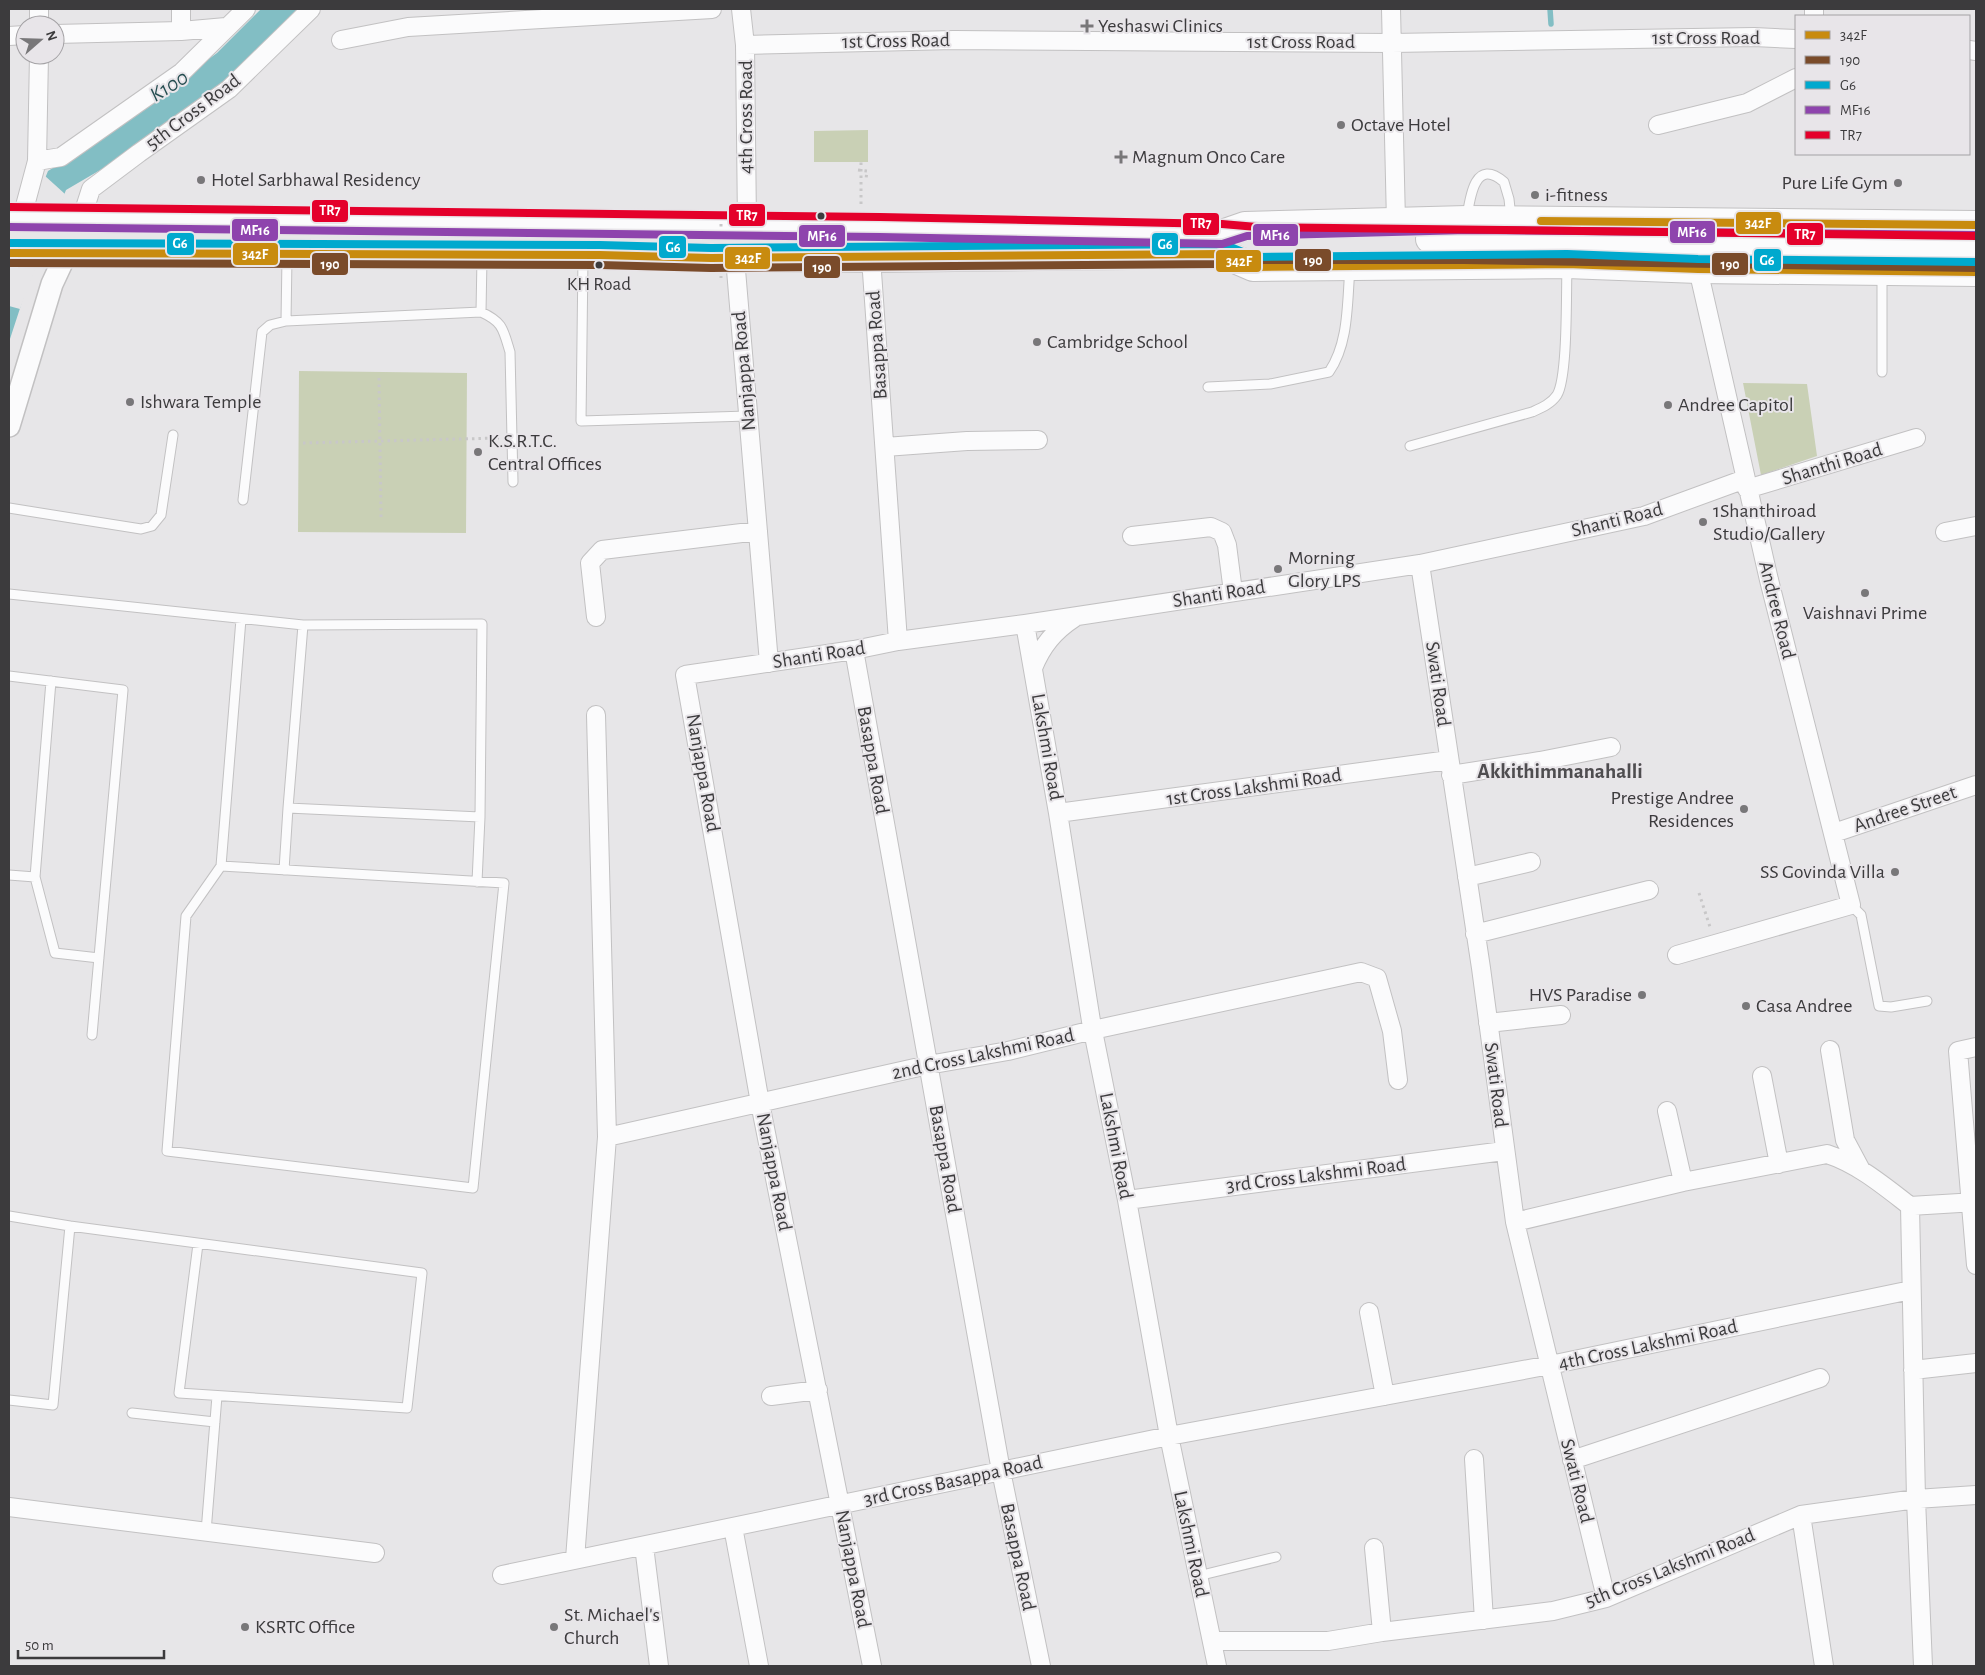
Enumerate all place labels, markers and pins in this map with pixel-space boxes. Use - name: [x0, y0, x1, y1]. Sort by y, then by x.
- place label: Yeshaswi Clinics: [1098, 16, 1223, 36]
- marker: Yeshaswi Clinics: [1080, 19, 1094, 33]
- place label: Octave Hotel: [1351, 115, 1451, 135]
- marker: Octave Hotel: [1335, 119, 1347, 131]
- place label: Magnum Onco Care: [1132, 147, 1285, 167]
- marker: Magnum Onco Care: [1114, 150, 1128, 164]
- place label: Hotel Sarbhawal Residency: [211, 170, 421, 190]
- place label: Pure Life Gym: [1781, 173, 1888, 193]
- marker: Hotel Sarbhawal Residency: [195, 174, 207, 186]
- marker: Pure Life Gym: [1892, 177, 1904, 189]
- place label: i-fitness: [1545, 185, 1608, 205]
- marker: i-fitness: [1529, 189, 1541, 201]
- unlabelled marker: [816, 211, 826, 221]
- marker: KH Road: [594, 260, 604, 270]
- place label: KH Road: [567, 275, 631, 294]
- place label: Cambridge School: [1047, 332, 1188, 352]
- marker: Cambridge School: [1031, 336, 1043, 348]
- place label: Ishwara Temple: [140, 392, 261, 412]
- place label: Andree Capitol: [1678, 395, 1794, 415]
- marker: Ishwara Temple: [124, 396, 136, 408]
- marker: Andree Capitol: [1662, 399, 1674, 411]
- place label: K.S.R.T.C. Central Offices: [488, 431, 602, 474]
- marker: K.S.R.T.C. Central Offices: [472, 446, 484, 458]
- place label: 1Shanthiroad Studio/Gallery: [1713, 501, 1826, 544]
- marker: 1Shanthiroad Studio/Gallery: [1697, 516, 1709, 528]
- place label: Morning Glory LPS: [1288, 548, 1361, 591]
- marker: Morning Glory LPS: [1272, 563, 1284, 575]
- marker: Vaishnavi Prime: [1859, 587, 1871, 599]
- place label: Vaishnavi Prime: [1803, 603, 1927, 623]
- place label: Prestige Andree Residences: [1610, 788, 1734, 831]
- marker: Prestige Andree Residences: [1738, 803, 1750, 815]
- place label: SS Govinda Villa: [1760, 862, 1885, 882]
- marker: SS Govinda Villa: [1889, 866, 1901, 878]
- place label: HVS Paradise: [1529, 985, 1632, 1005]
- marker: HVS Paradise: [1636, 989, 1648, 1001]
- place label: Casa Andree: [1756, 996, 1853, 1016]
- marker: Casa Andree: [1740, 1000, 1752, 1012]
- place label: St. Michael's Church: [564, 1605, 660, 1648]
- place label: KSRTC Office: [255, 1617, 355, 1637]
- marker: KSRTC Office: [239, 1621, 251, 1633]
- marker: St. Michael's Church: [548, 1621, 560, 1633]

